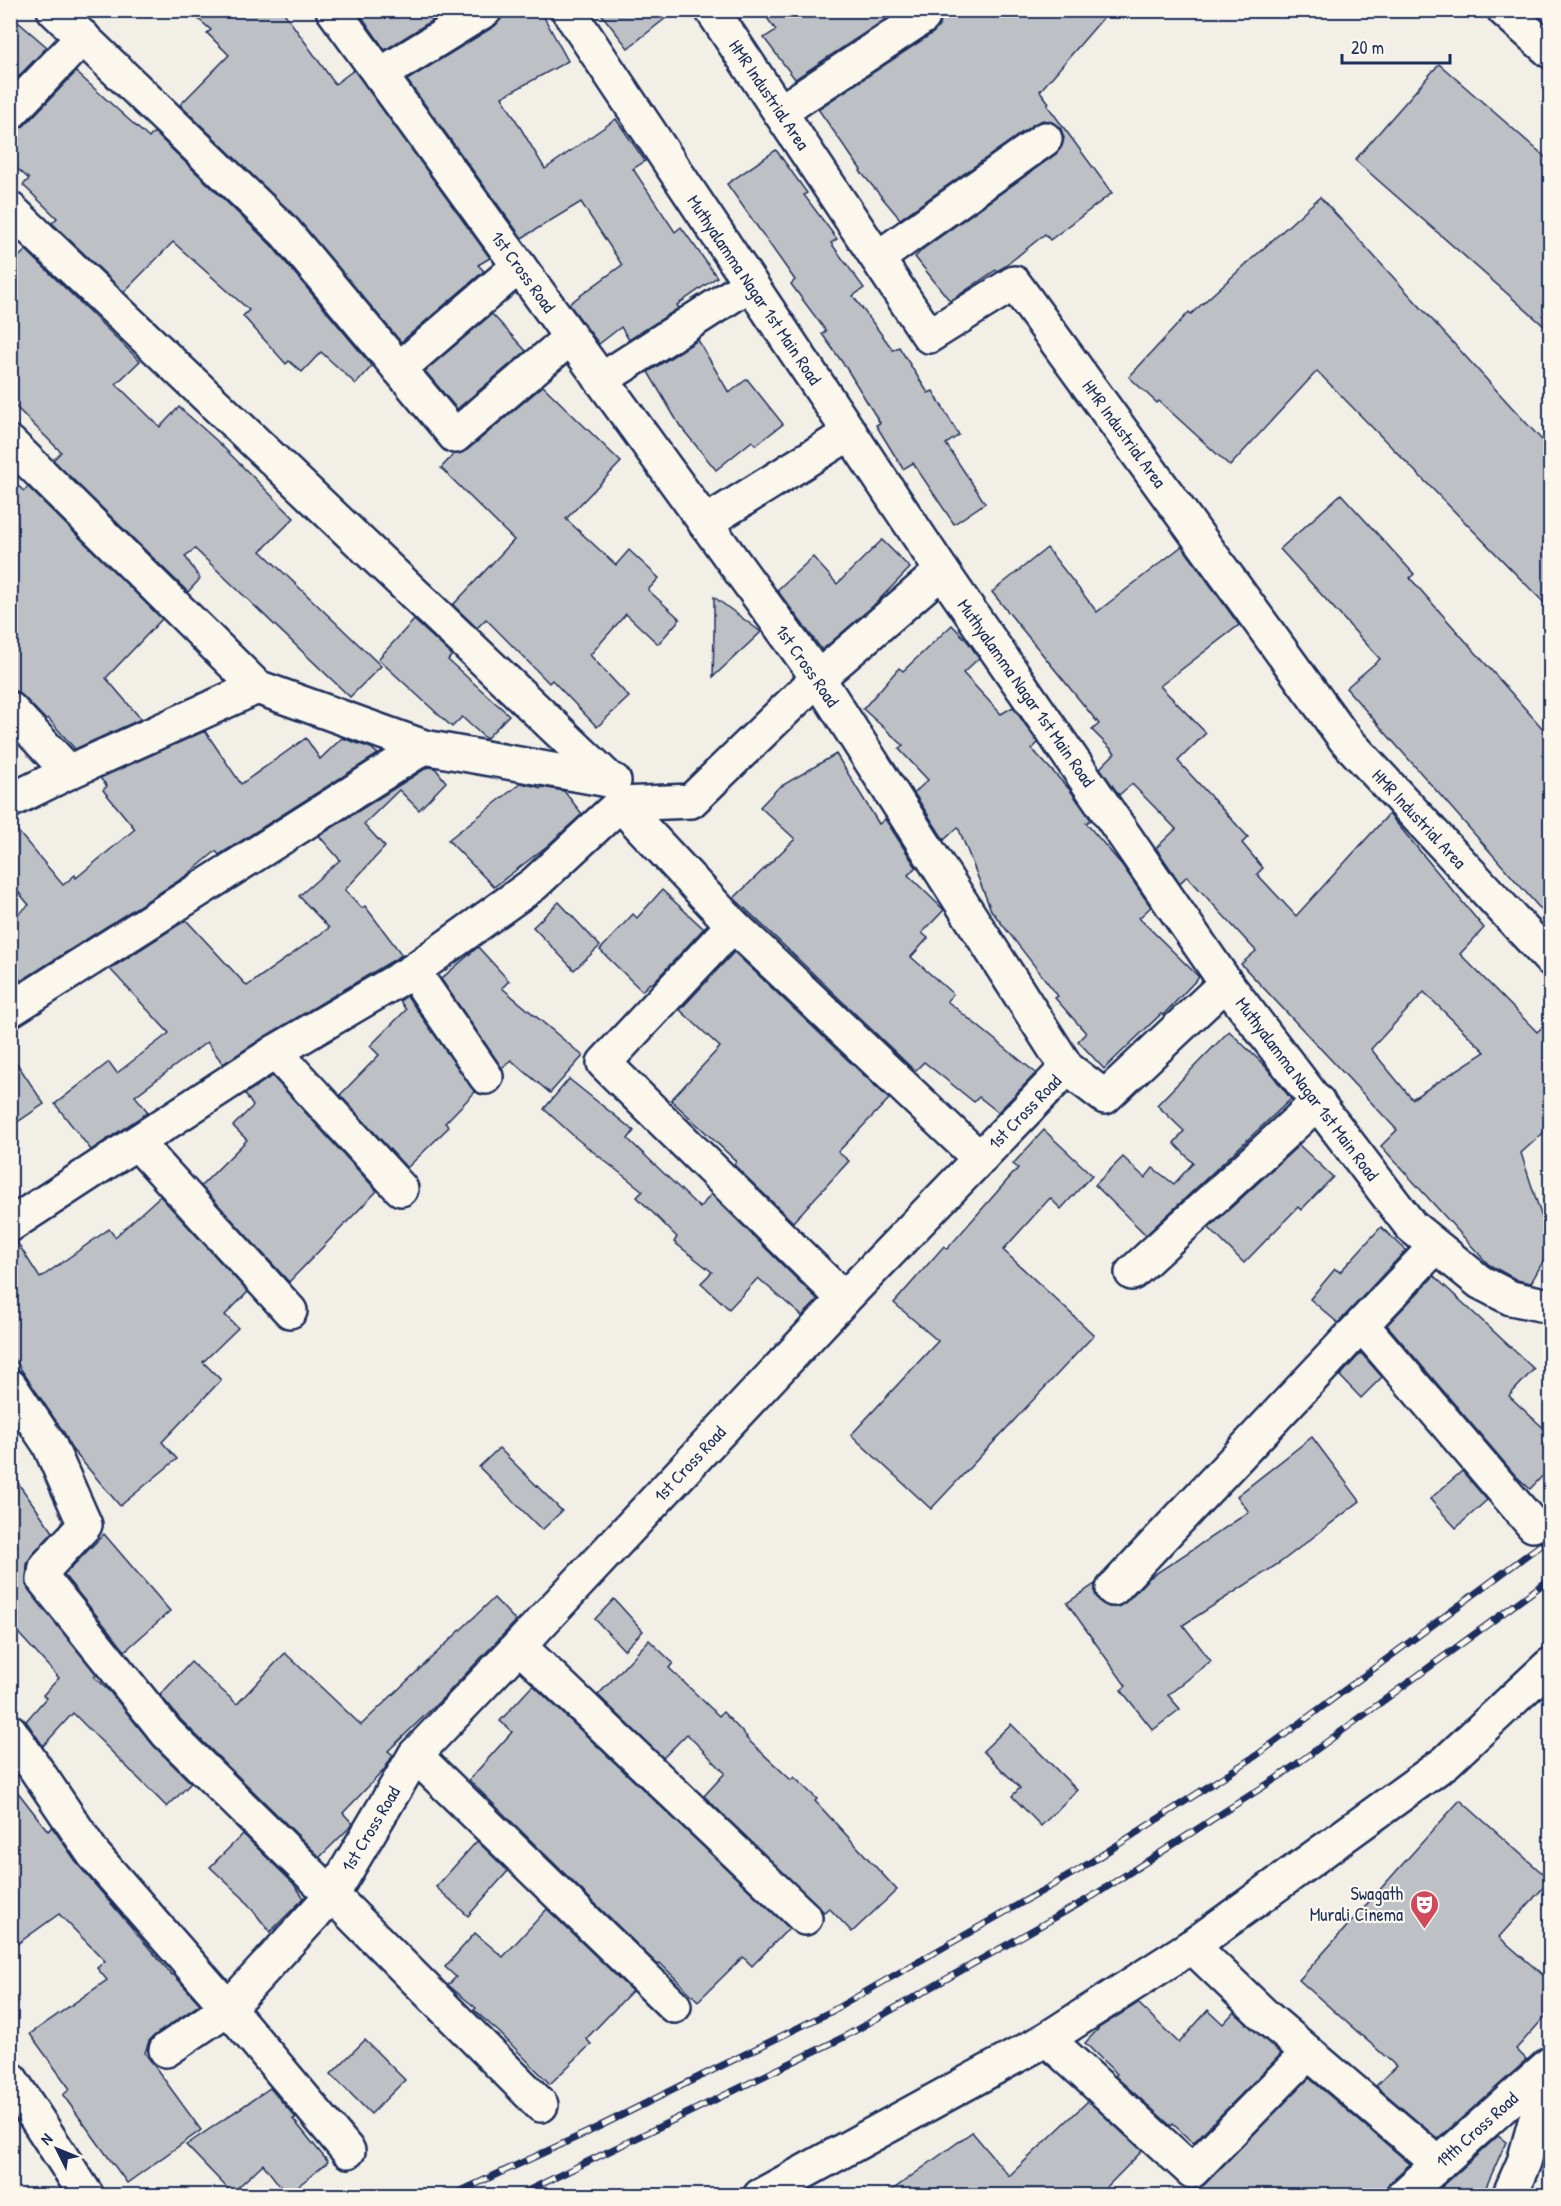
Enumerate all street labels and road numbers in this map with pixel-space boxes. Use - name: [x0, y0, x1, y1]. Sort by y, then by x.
- street label: HMR Industrial Area: [723, 35, 816, 155]
- street label: Muthyalamma Nagar 1st Main Road: [681, 190, 827, 390]
- street label: 1st Cross Road: [485, 226, 562, 318]
- street label: HMR Industrial Area: [1077, 375, 1172, 493]
- street label: Muthyalamma Nagar 1st Main Road: [952, 594, 1101, 792]
- street label: 1st Cross Road: [770, 619, 845, 712]
- street label: HMR Industrial Area: [1367, 763, 1472, 874]
- street label: Muthyalamma Nagar 1st Main Road: [1230, 992, 1385, 1186]
- street label: 1st Cross Road: [983, 1069, 1067, 1155]
- street label: 1st Cross Road: [648, 1420, 731, 1507]
- street label: 1st Cross Road: [335, 1781, 406, 1876]
- street label: 19th Cross Road: [1430, 2086, 1523, 2173]

